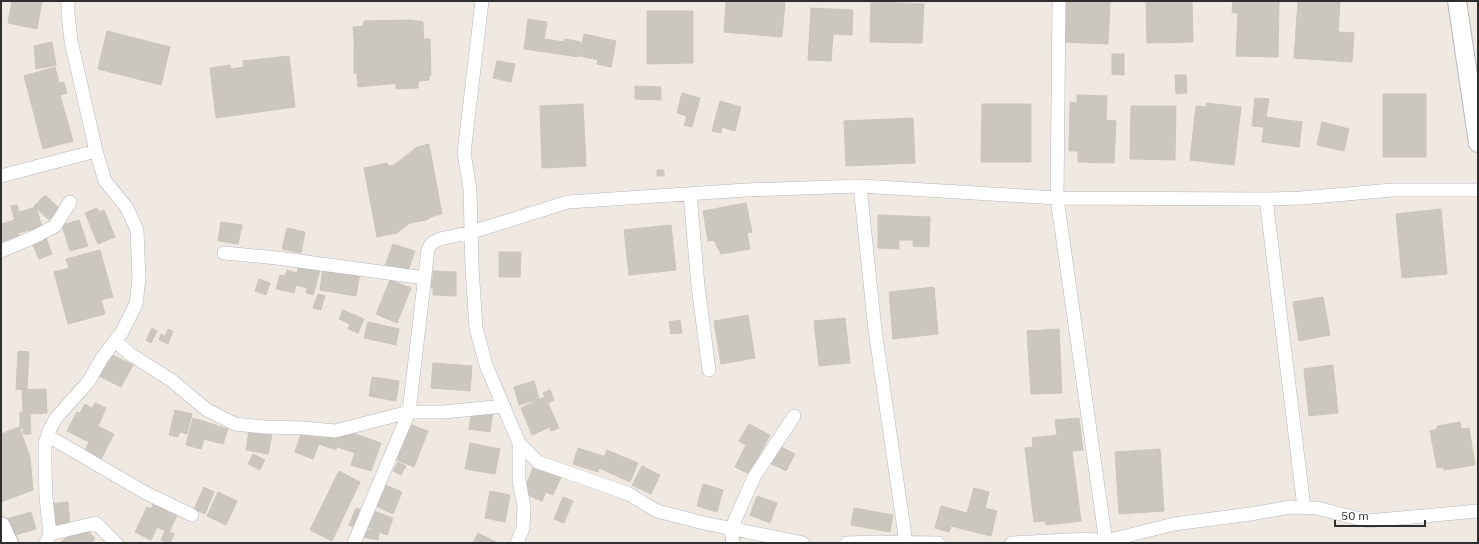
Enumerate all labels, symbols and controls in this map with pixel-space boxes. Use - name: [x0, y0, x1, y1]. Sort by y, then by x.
- scale bar: [1335, 502, 1425, 528]
- text: 50 m: [1341, 508, 1369, 523]

